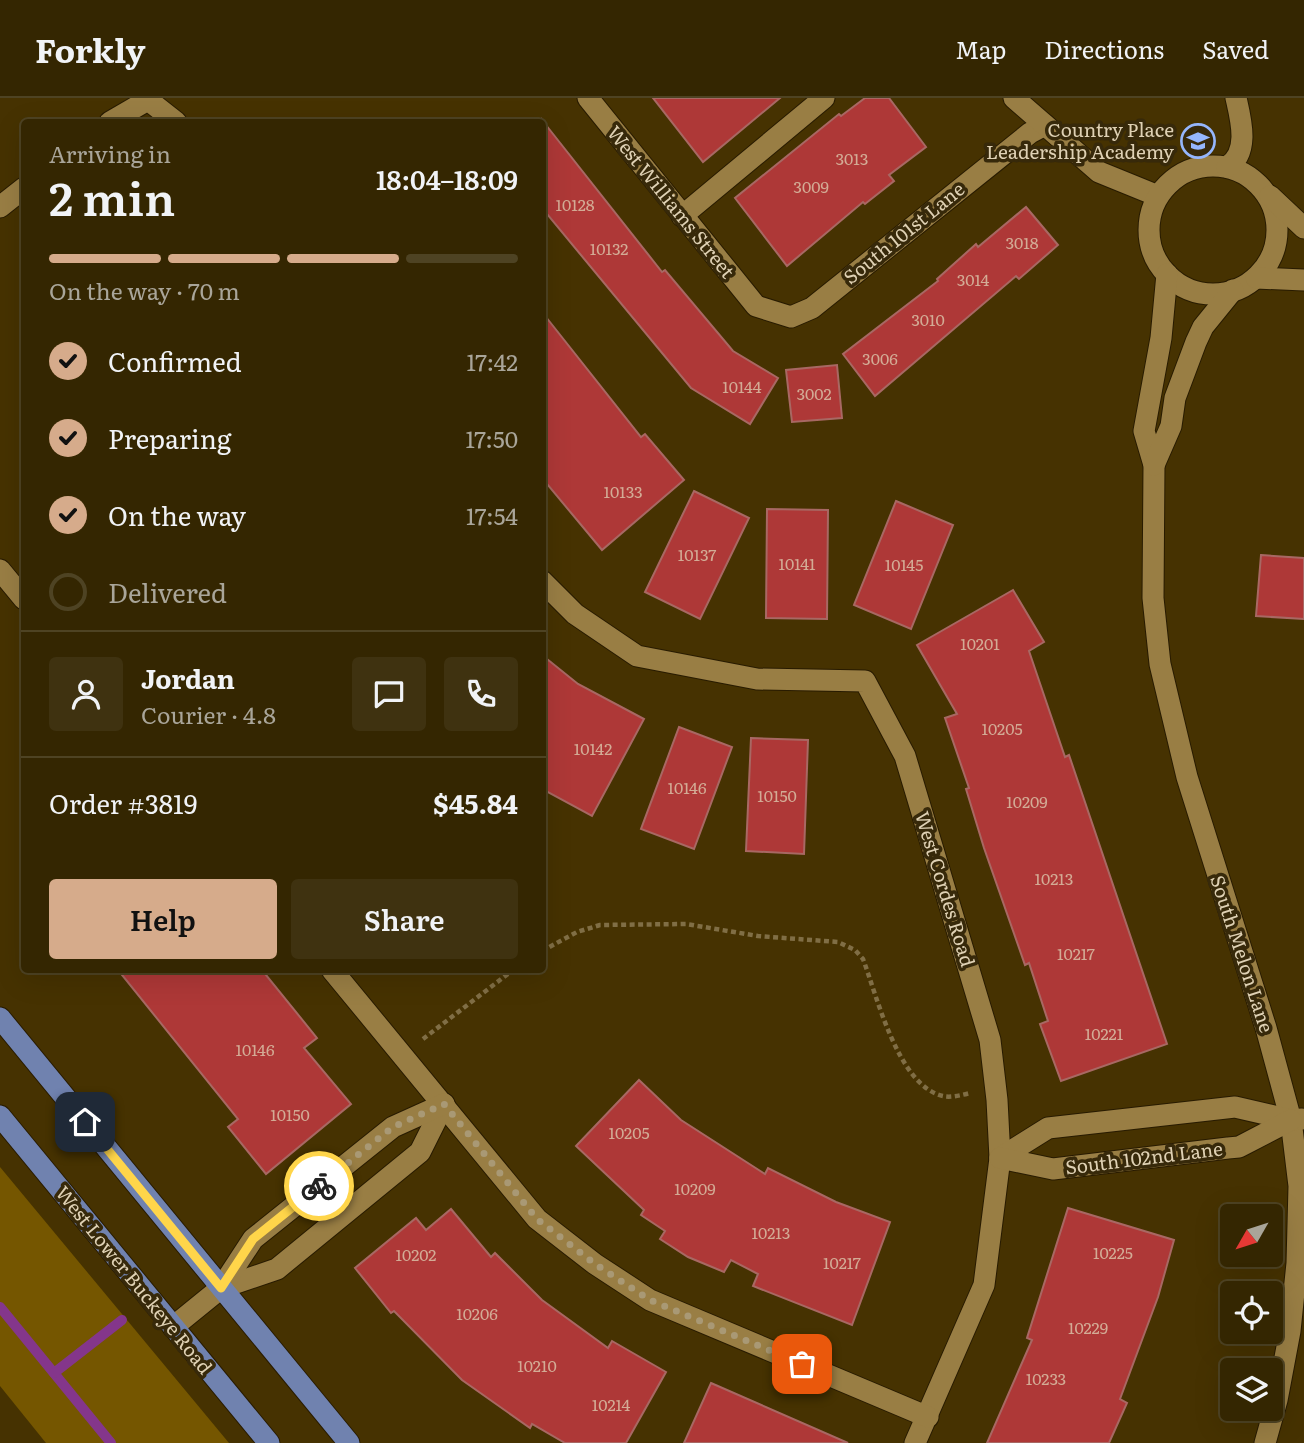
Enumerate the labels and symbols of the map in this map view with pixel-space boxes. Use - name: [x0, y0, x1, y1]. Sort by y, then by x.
- place label: Country Place Leadership Academy: [986, 115, 1174, 165]
- street label: West Williams Street: [601, 119, 742, 284]
- school or university icon: Country Place Leadership Academy: [1179, 122, 1217, 160]
- house number: 3013: [835, 146, 869, 170]
- house number: 3009: [793, 174, 829, 198]
- street label: South 101st Lane: [837, 174, 970, 290]
- house number: 10128: [555, 192, 595, 216]
- house number: 3018: [1005, 230, 1039, 254]
- house number: 10132: [590, 236, 628, 260]
- house number: 3014: [957, 267, 989, 291]
- house number: 3010: [911, 307, 945, 331]
- house number: 3006: [862, 346, 898, 370]
- house number: 10144: [722, 374, 762, 398]
- house number: 3002: [796, 381, 832, 405]
- house number: 10133: [603, 479, 643, 503]
- house number: 10137: [678, 542, 716, 566]
- house number: 10141: [779, 551, 816, 575]
- house number: 10145: [885, 552, 923, 576]
- house number: 10201: [960, 631, 1000, 655]
- house number: 10205: [981, 716, 1023, 740]
- house number: 10142: [574, 736, 612, 760]
- house number: 10146: [667, 775, 707, 799]
- house number: 10150: [757, 783, 797, 807]
- house number: 10209: [1006, 789, 1048, 813]
- street label: West Cordes Road: [909, 808, 983, 970]
- house number: 10213: [1035, 866, 1073, 890]
- street label: South Melon Lane: [1204, 871, 1282, 1036]
- house number: 10217: [1057, 941, 1095, 965]
- house number: 10221: [1085, 1021, 1124, 1045]
- house number: 10146: [235, 1037, 275, 1061]
- pin: [55, 1092, 115, 1152]
- house number: 10150: [270, 1102, 310, 1126]
- house number: 10205: [608, 1120, 650, 1144]
- street label: South 102nd Lane: [1064, 1133, 1224, 1181]
- courier: [284, 1151, 354, 1221]
- house number: 10209: [674, 1176, 716, 1200]
- street label: West Lower Buckeye Road: [50, 1179, 220, 1380]
- north arrow: [1220, 1204, 1283, 1267]
- house number: 10213: [752, 1220, 790, 1244]
- house number: 10225: [1093, 1240, 1133, 1264]
- house number: 10202: [396, 1242, 436, 1266]
- house number: 10217: [823, 1250, 861, 1274]
- house number: 10206: [456, 1301, 498, 1325]
- house number: 10229: [1068, 1315, 1108, 1339]
- pin: [772, 1334, 832, 1394]
- house number: 10210: [517, 1353, 557, 1377]
- house number: 10233: [1026, 1366, 1066, 1390]
- house number: 10214: [592, 1392, 630, 1416]

